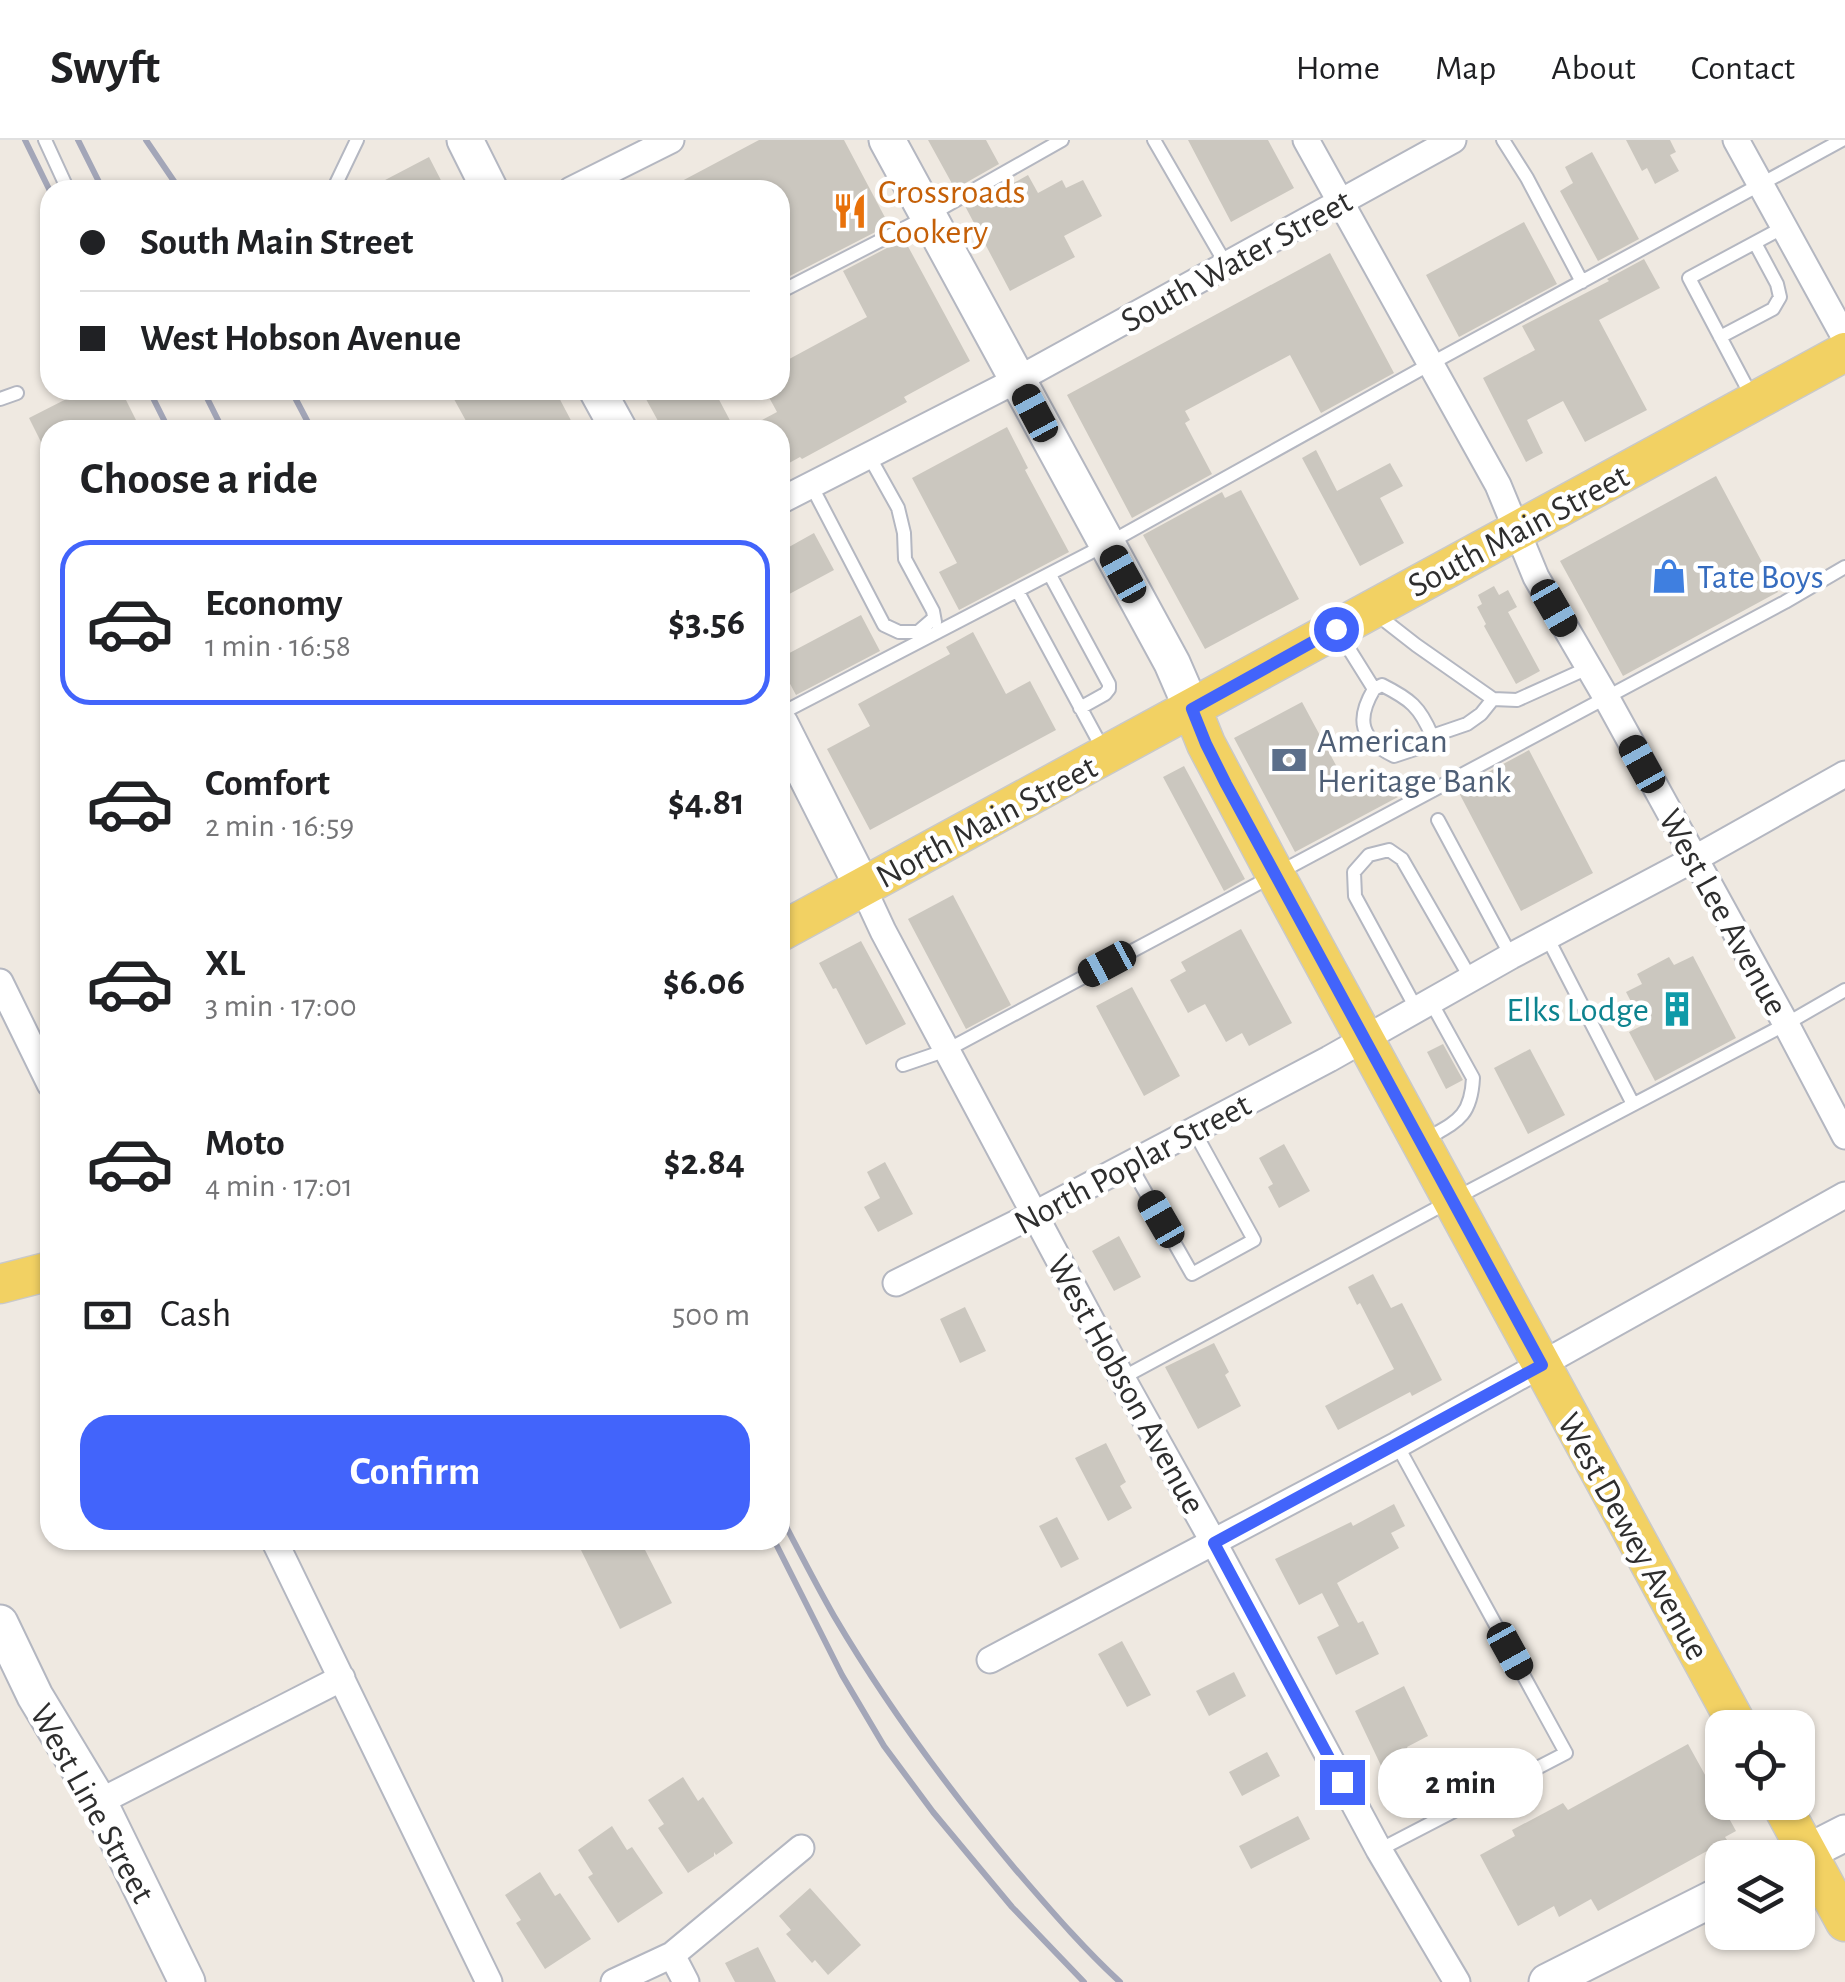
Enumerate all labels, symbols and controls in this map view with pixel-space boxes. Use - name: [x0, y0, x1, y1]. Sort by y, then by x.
- text: Swyft: [50, 45, 160, 93]
- text: Home: [1296, 51, 1380, 86]
- text: Map: [1435, 51, 1496, 86]
- text: About: [1551, 51, 1636, 86]
- text: Contact: [1691, 51, 1795, 86]
- place label: Crossroads Cookery: [878, 175, 1026, 250]
- street label: South Water Street: [1115, 184, 1358, 339]
- restaurant icon: Crossroads Cookery: [831, 192, 869, 230]
- text: South Main Street: [140, 224, 413, 262]
- text: West Hobson Avenue: [140, 320, 461, 358]
- car: [1008, 379, 1062, 447]
- text: Choose a ride: [80, 457, 318, 502]
- street label: South Main Street: [1403, 459, 1635, 604]
- car: [1095, 540, 1151, 608]
- shop icon: Tate Boys: [1650, 557, 1688, 595]
- place label: Tate Boys: [1697, 560, 1824, 595]
- car: [1526, 575, 1582, 641]
- icon: car: [85, 578, 175, 668]
- text: Economy: [205, 585, 343, 623]
- text: $3.56: [668, 604, 745, 642]
- route start: [1314, 607, 1359, 652]
- text: 1 min · 16:58: [205, 630, 351, 662]
- place label: American Heritage Bank: [1317, 724, 1511, 799]
- car: [1614, 730, 1670, 798]
- bank icon: American Heritage Bank: [1270, 741, 1308, 779]
- street label: North Main Street: [870, 749, 1103, 895]
- icon: car: [85, 758, 175, 848]
- text: Comfort: [205, 765, 330, 803]
- text: $4.81: [668, 784, 745, 822]
- street label: West Lee Avenue: [1652, 804, 1794, 1022]
- text: 2 min · 16:59: [205, 810, 354, 842]
- car: [1073, 937, 1141, 991]
- icon: car: [85, 938, 175, 1028]
- text: XL: [205, 945, 245, 983]
- text: $6.06: [663, 964, 745, 1002]
- text: 3 min · 17:00: [205, 990, 357, 1022]
- building icon: Elks Lodge: [1658, 990, 1696, 1028]
- place label: Elks Lodge: [1506, 993, 1649, 1028]
- street label: North Poplar Street: [1009, 1087, 1257, 1241]
- icon: car: [85, 1118, 175, 1208]
- text: Moto: [205, 1125, 285, 1163]
- text: $2.84: [663, 1144, 745, 1182]
- text: 4 min · 17:01: [205, 1170, 353, 1202]
- car: [1133, 1186, 1189, 1252]
- street label: West Hobson Avenue: [1040, 1250, 1211, 1520]
- icon: cash: [80, 1288, 135, 1343]
- text: Cash: [160, 1296, 231, 1334]
- text: 500 m: [672, 1299, 750, 1331]
- street label: West Dewey Avenue: [1550, 1407, 1715, 1666]
- button: Confirm: [80, 1415, 750, 1530]
- car: [1482, 1617, 1538, 1685]
- street label: West Line Street: [23, 1699, 161, 1909]
- map controls: [1705, 1710, 1815, 1950]
- button: locate: [1705, 1710, 1815, 1820]
- callout: 2 min: [1377, 1747, 1542, 1817]
- route end: [1320, 1760, 1365, 1805]
- text: 2 min: [1425, 1767, 1496, 1799]
- button: layers: [1705, 1840, 1815, 1950]

